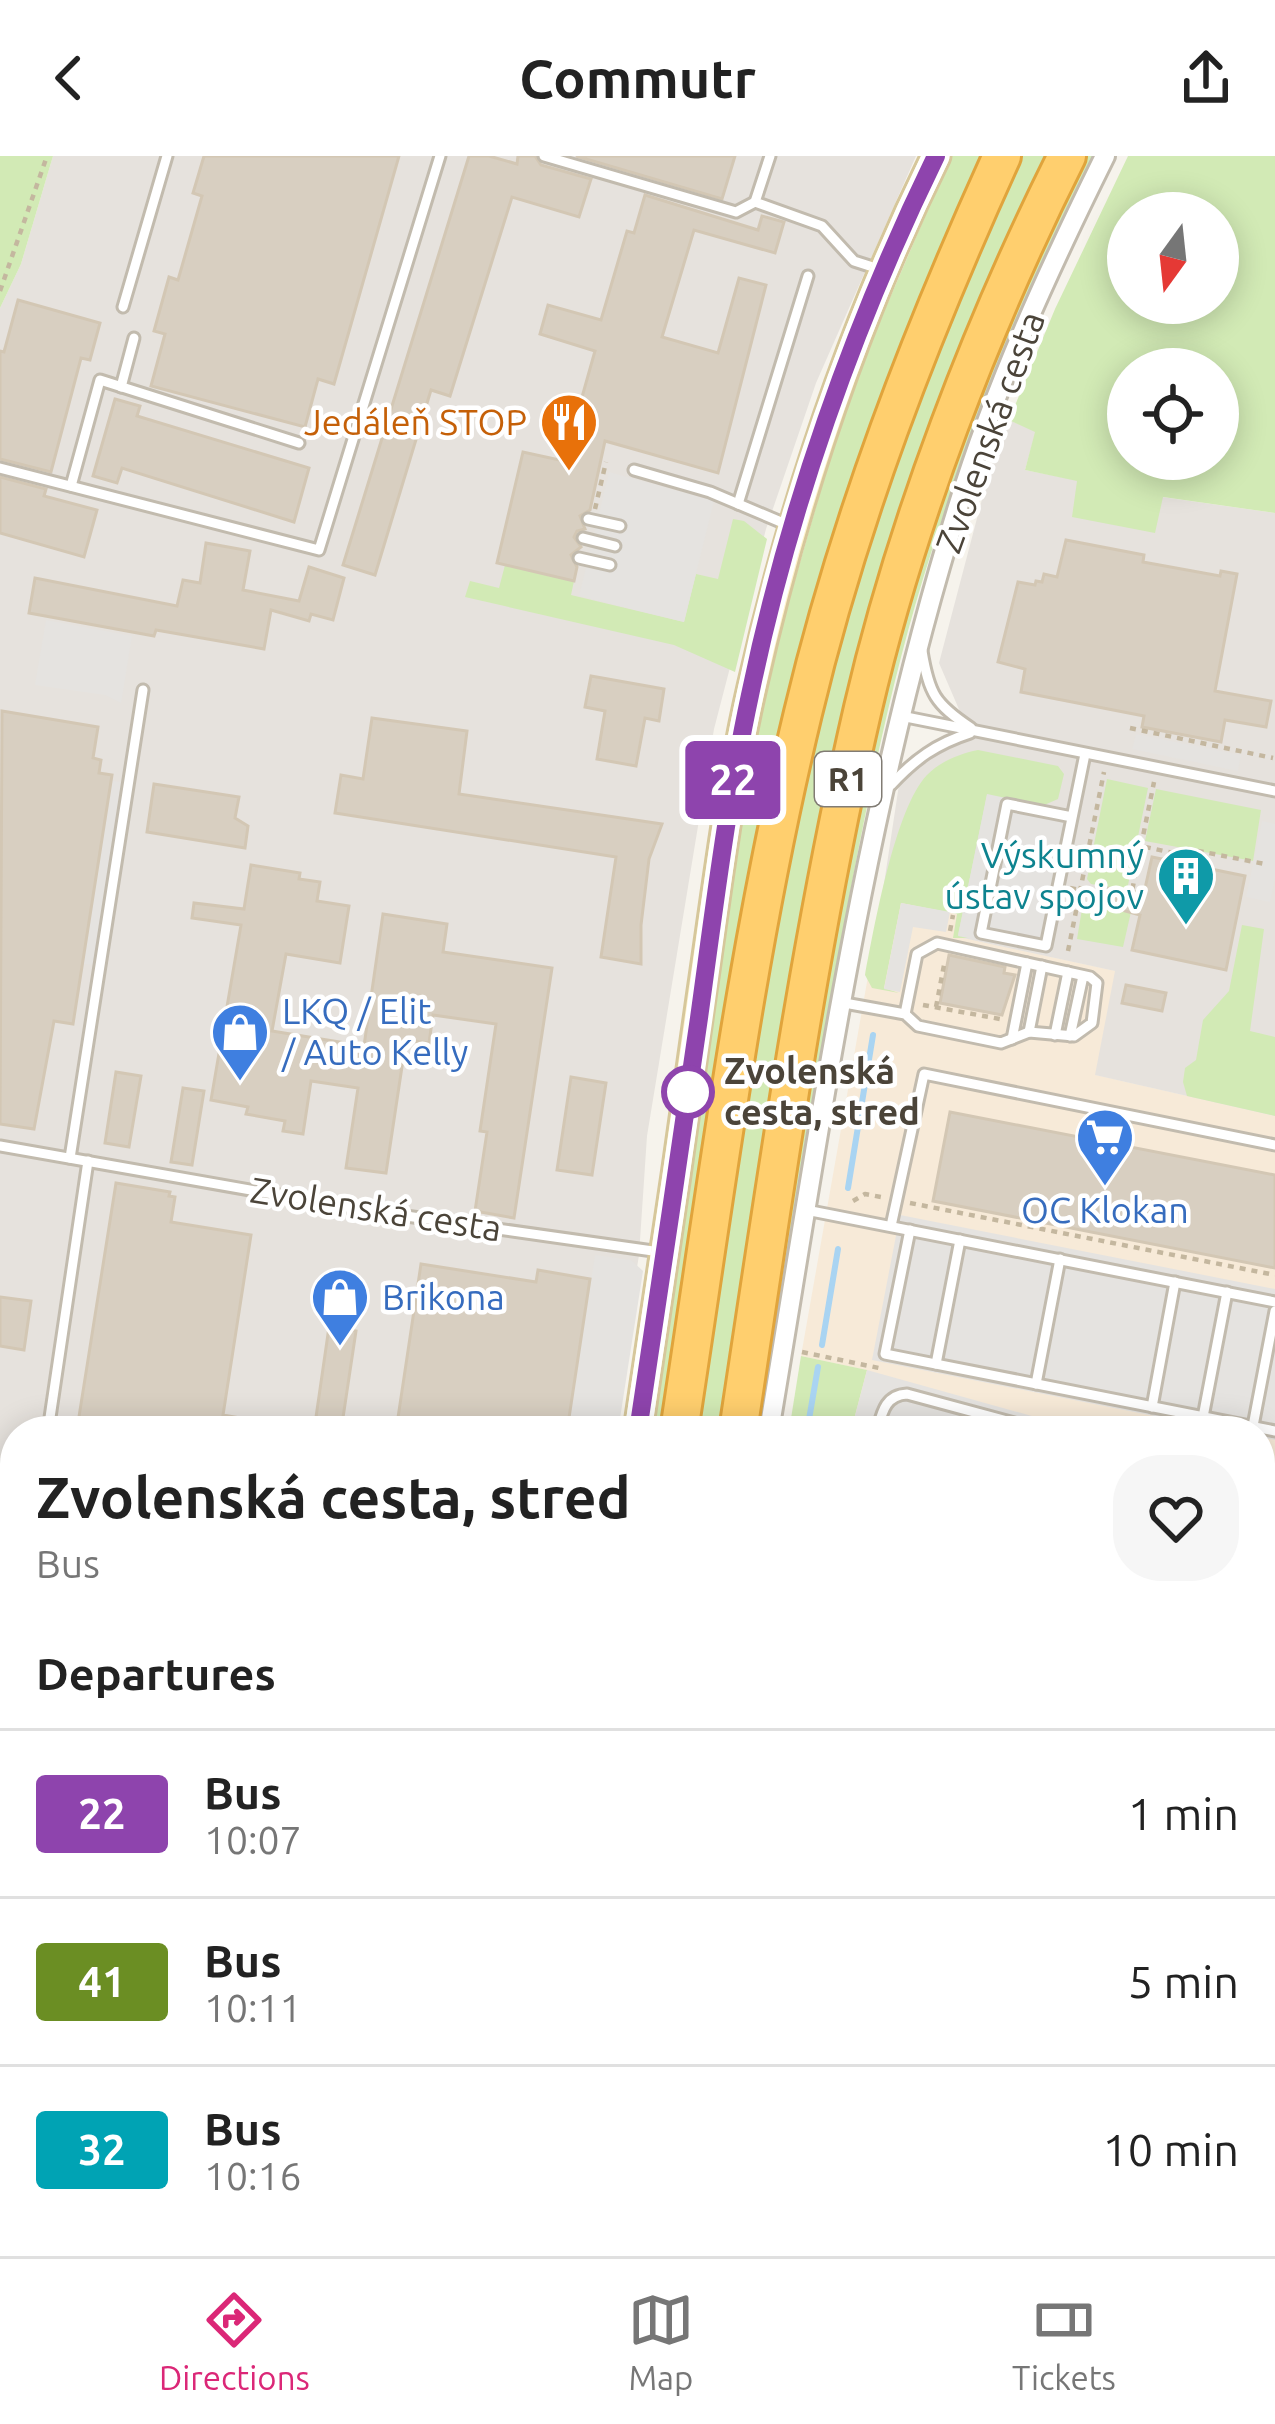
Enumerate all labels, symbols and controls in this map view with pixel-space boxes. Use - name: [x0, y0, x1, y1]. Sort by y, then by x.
- icon: back: [36, 45, 102, 111]
- icon: share: [1173, 45, 1239, 111]
- text: Commutr: [519, 48, 756, 108]
- north arrow: [1107, 192, 1239, 324]
- map controls: [1107, 192, 1239, 480]
- street label: Zvolenská cesta: [927, 306, 1052, 558]
- button: locate: [1107, 348, 1239, 480]
- restaurant icon: Jedáleň STOP: [538, 391, 600, 473]
- place label: Jedáleň STOP: [304, 401, 527, 442]
- line badge: 22: [679, 741, 787, 819]
- road number: R1: [815, 752, 881, 806]
- text: 22: [709, 756, 757, 803]
- place label: Výskumný ústav spojov: [944, 834, 1144, 916]
- building icon: Výskumný ústav spojov: [1155, 845, 1217, 927]
- place label: LKQ / Elit / Auto Kelly: [281, 990, 468, 1072]
- shop icon: LKQ / Elit / Auto Kelly: [209, 1001, 271, 1083]
- place label: Zvolenská cesta, stred: [724, 1050, 920, 1132]
- marker: Zvolenská cesta, stred: [663, 1067, 713, 1117]
- supermarket icon: OC Klokan: [1074, 1106, 1136, 1188]
- street label: Zvolenská cesta: [248, 1168, 505, 1249]
- place label: OC Klokan: [1021, 1189, 1189, 1230]
- shop icon: Brikona: [309, 1266, 371, 1348]
- place label: Brikona: [382, 1276, 505, 1317]
- button: heart: [1113, 1455, 1239, 1581]
- text: Zvolenská cesta, stred: [36, 1465, 631, 1529]
- text: Bus: [36, 1542, 100, 1585]
- text: Departures: [36, 1648, 276, 1699]
- text: Bus: [204, 1767, 281, 1818]
- text: 1 min: [1128, 1788, 1239, 1839]
- text: 22: [78, 1790, 126, 1837]
- text: 10:07: [204, 1818, 302, 1861]
- text: Bus: [204, 1935, 281, 1986]
- text: 5 min: [1128, 1956, 1239, 2007]
- text: 41: [78, 1958, 126, 2005]
- text: 10:11: [204, 1986, 302, 2029]
- text: Bus: [204, 2103, 281, 2154]
- text: 10 min: [1102, 2124, 1239, 2175]
- text: 32: [78, 2126, 126, 2173]
- text: 10:16: [204, 2154, 302, 2197]
- tab: Directions: [159, 2287, 310, 2396]
- tab: Map: [628, 2287, 694, 2396]
- tab: Tickets: [1012, 2287, 1116, 2396]

